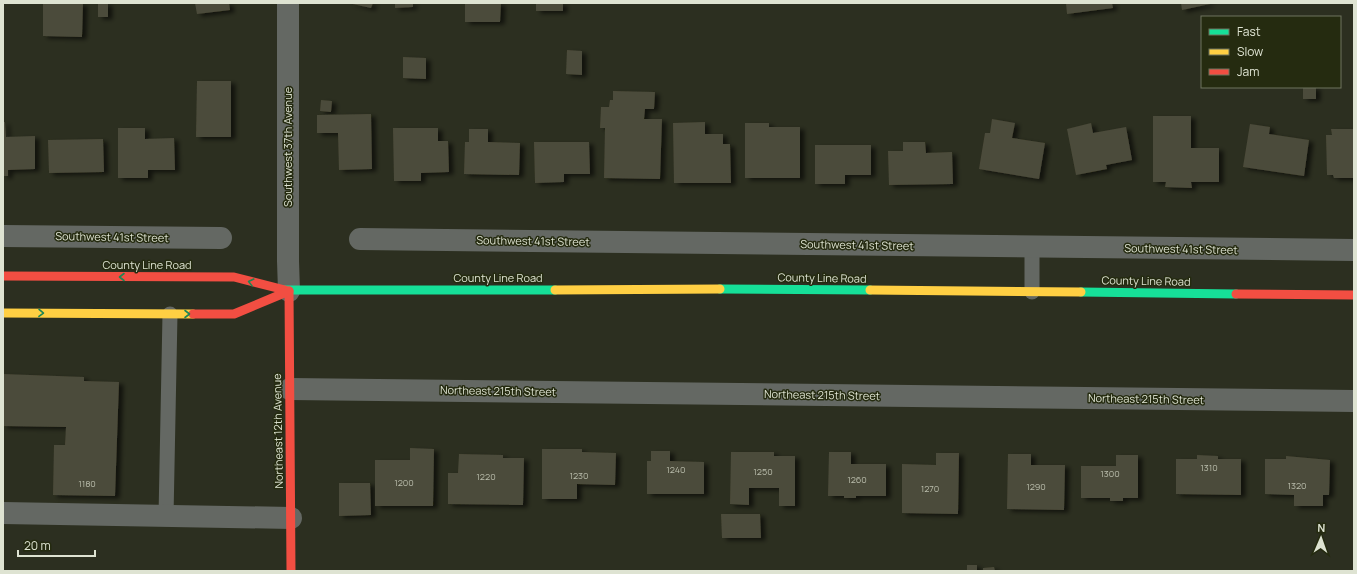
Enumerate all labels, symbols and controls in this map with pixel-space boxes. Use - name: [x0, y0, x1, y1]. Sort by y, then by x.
- legend: [1201, 16, 1341, 88]
- text: Fast: [1237, 23, 1261, 40]
- text: Slow: [1237, 43, 1263, 60]
- text: Jam: [1237, 63, 1259, 80]
- street label: Southwest 37th Avenue: [280, 86, 295, 207]
- street label: Southwest 41st Street: [55, 228, 169, 245]
- street label: Southwest 41st Street: [476, 232, 590, 249]
- street label: Southwest 41st Street: [800, 236, 914, 253]
- street label: Southwest 41st Street: [1124, 240, 1238, 257]
- street label: County Line Road: [102, 257, 192, 272]
- street label: County Line Road: [777, 269, 867, 286]
- street label: County Line Road: [453, 270, 543, 285]
- street label: County Line Road: [1101, 272, 1191, 289]
- one-way arrow: [119, 273, 125, 281]
- one-way arrow: [248, 278, 255, 287]
- one-way arrow: [38, 309, 44, 317]
- one-way arrow: [184, 310, 190, 318]
- street label: Northeast 12th Avenue: [269, 373, 286, 489]
- street label: Northeast 215th Street: [440, 382, 556, 399]
- street label: Northeast 215th Street: [764, 386, 880, 403]
- street label: Northeast 215th Street: [1088, 390, 1204, 407]
- house number: 1310: [1200, 461, 1218, 474]
- house number: 1240: [666, 463, 686, 476]
- house number: 1250: [753, 465, 773, 478]
- house number: 1300: [1100, 467, 1120, 480]
- house number: 1230: [569, 469, 589, 482]
- house number: 1220: [476, 470, 496, 483]
- house number: 1260: [847, 473, 867, 486]
- house number: 1200: [394, 476, 414, 489]
- house number: 1180: [78, 477, 96, 490]
- house number: 1320: [1287, 479, 1307, 492]
- house number: 1290: [1026, 480, 1046, 493]
- house number: 1270: [921, 482, 939, 495]
- north arrow: [1301, 518, 1341, 558]
- text: N: [1317, 520, 1326, 535]
- scale bar: [18, 532, 95, 558]
- text: 20 m: [24, 537, 51, 554]

